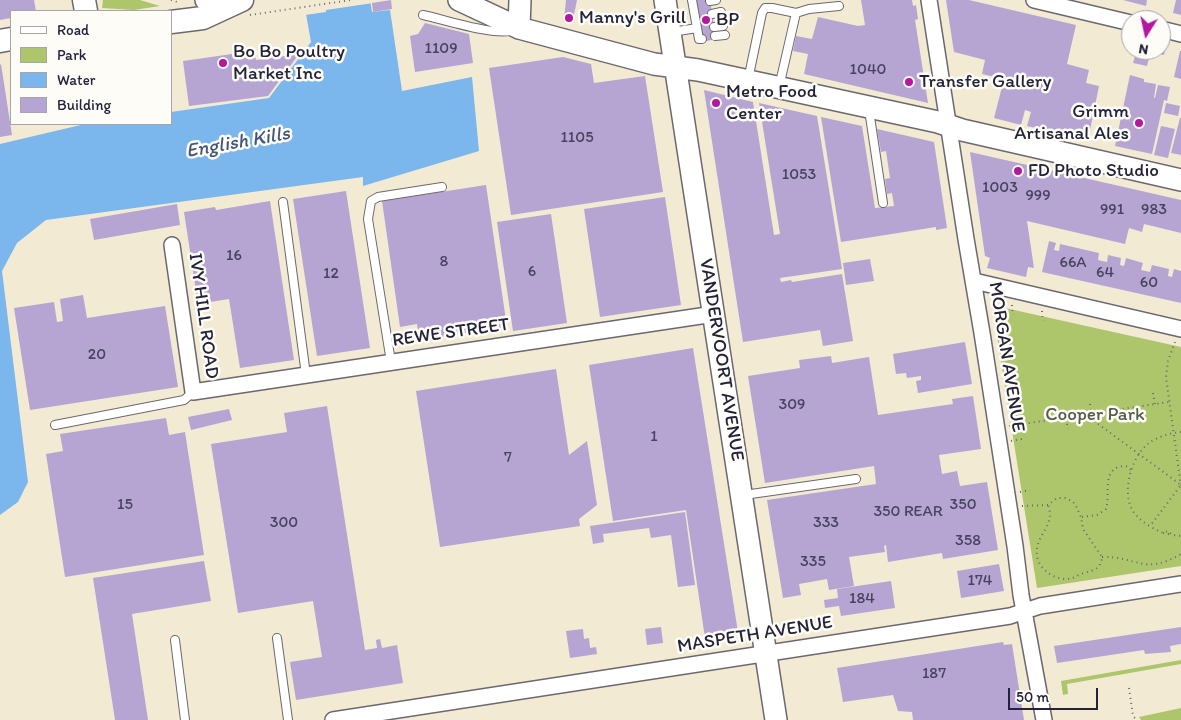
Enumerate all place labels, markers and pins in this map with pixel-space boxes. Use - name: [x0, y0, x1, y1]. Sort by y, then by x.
- place label: Manny's Grill: [579, 7, 686, 29]
- place label: BP: [716, 9, 739, 31]
- marker: Manny's Grill: [563, 12, 575, 24]
- marker: BP: [700, 14, 712, 26]
- place label: Bo Bo Poultry Market Inc: [233, 41, 345, 85]
- marker: Bo Bo Poultry Market Inc: [217, 57, 229, 69]
- place label: Transfer Gallery: [919, 71, 1051, 93]
- marker: Transfer Gallery: [903, 76, 915, 88]
- place label: Metro Food Center: [726, 81, 817, 125]
- marker: Metro Food Center: [710, 97, 722, 109]
- place label: Grimm Artisanal Ales: [1014, 101, 1129, 145]
- marker: Grimm Artisanal Ales: [1133, 117, 1145, 129]
- place label: FD Photo Studio: [1028, 160, 1159, 182]
- marker: FD Photo Studio: [1012, 165, 1024, 177]

